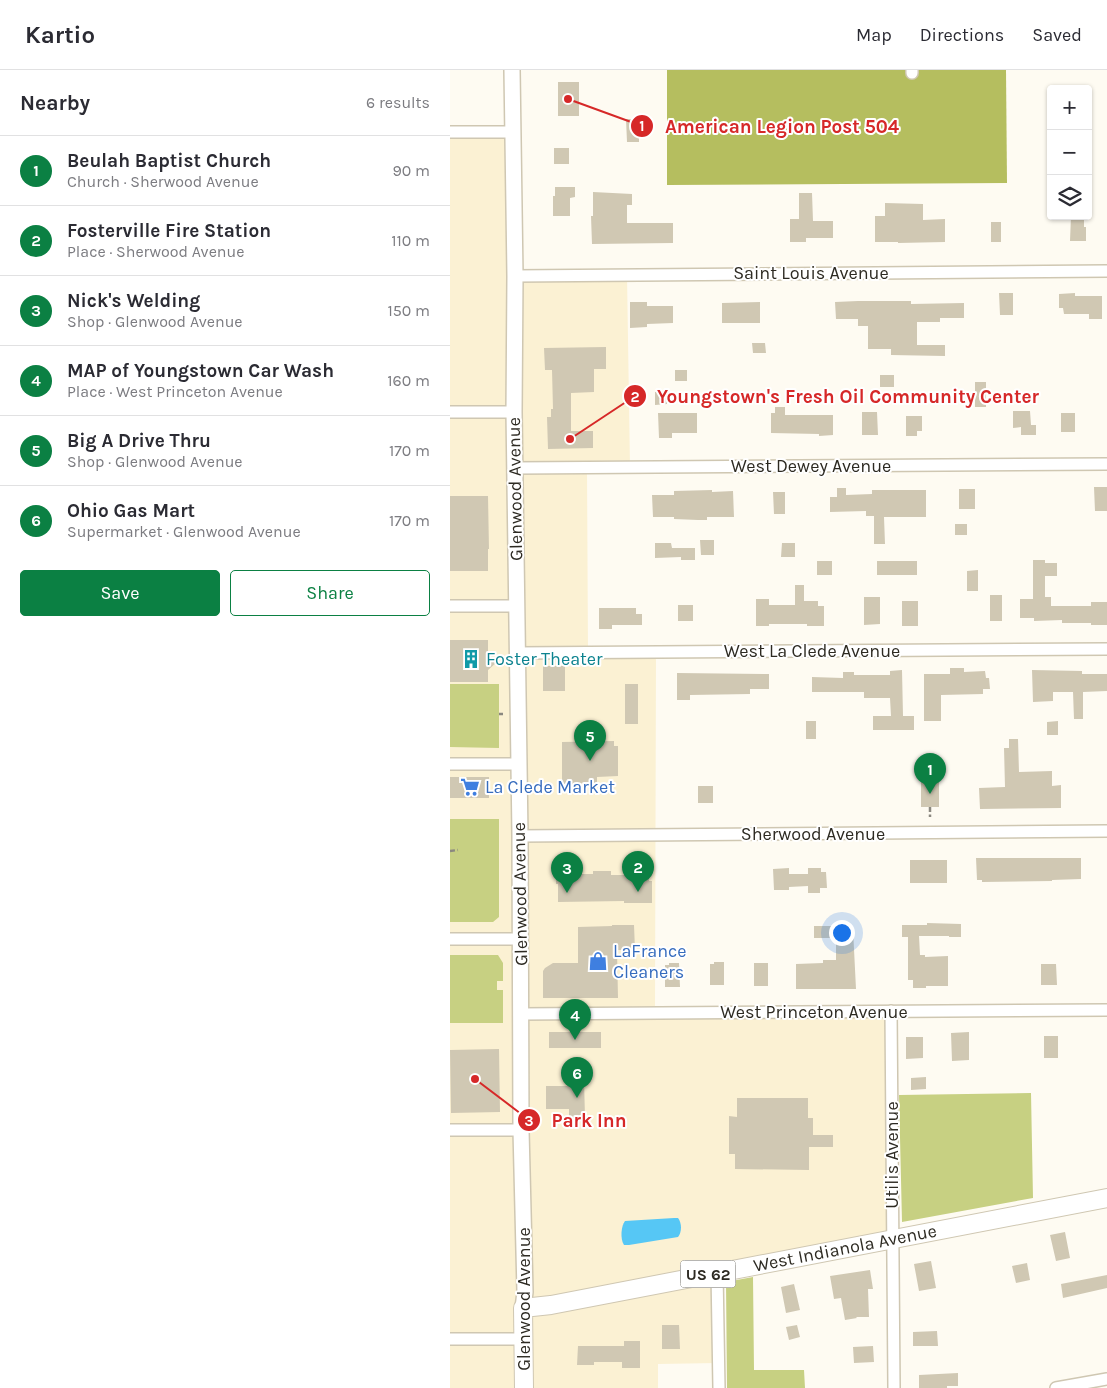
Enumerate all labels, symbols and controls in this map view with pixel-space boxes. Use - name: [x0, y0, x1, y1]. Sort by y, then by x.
- text: Kartio: [25, 21, 95, 49]
- text: Map: [856, 24, 892, 46]
- text: Directions: [920, 24, 1004, 46]
- text: Saved: [1032, 24, 1082, 46]
- map controls: [1047, 85, 1092, 220]
- button: +: [1047, 85, 1092, 130]
- text: Nearby: [20, 91, 90, 115]
- text: 6 results: [366, 93, 430, 112]
- callout: American Legion Post 504: [630, 109, 909, 143]
- text: American Legion Post 504: [665, 116, 900, 138]
- text: 1: [639, 117, 645, 135]
- button: −: [1047, 130, 1092, 175]
- text: Beulah Baptist Church: [67, 150, 271, 172]
- text: 1: [33, 161, 39, 180]
- text: 90 m: [392, 161, 430, 180]
- text: Church · Sherwood Avenue: [67, 172, 259, 191]
- button: layers: [1047, 175, 1092, 220]
- text: Fosterville Fire Station: [67, 220, 271, 242]
- text: 2: [31, 231, 41, 250]
- text: 110 m: [391, 231, 430, 250]
- text: Place · Sherwood Avenue: [67, 242, 244, 261]
- street label: Saint Louis Avenue: [733, 262, 889, 284]
- text: Nick's Welding: [67, 290, 200, 312]
- text: 3: [31, 301, 41, 320]
- text: 150 m: [387, 301, 430, 320]
- text: Shop · Glenwood Avenue: [67, 312, 243, 331]
- text: MAP of Youngstown Car Wash: [67, 360, 334, 382]
- text: 4: [31, 371, 41, 390]
- text: 160 m: [387, 371, 430, 390]
- callout: Youngstown's Fresh Oil Community Center: [622, 379, 1049, 413]
- text: Place · West Princeton Avenue: [67, 382, 283, 401]
- text: Youngstown's Fresh Oil Community Center: [657, 386, 1040, 408]
- text: 2: [630, 388, 640, 406]
- street label: Glenwood Avenue: [503, 417, 527, 561]
- text: Big A Drive Thru: [67, 430, 211, 452]
- text: 5: [31, 441, 41, 460]
- text: 170 m: [389, 441, 430, 460]
- text: Shop · Glenwood Avenue: [67, 452, 243, 471]
- street label: West Dewey Avenue: [731, 455, 891, 477]
- text: Ohio Gas Mart: [67, 500, 195, 522]
- text: 6: [31, 511, 41, 530]
- text: 170 m: [389, 511, 430, 530]
- text: Supermarket · Glenwood Avenue: [67, 522, 301, 541]
- button: Save: [20, 570, 220, 616]
- button: Share: [230, 570, 430, 616]
- street label: West La Clede Avenue: [724, 640, 900, 662]
- building icon: Foster Theater: [460, 648, 482, 670]
- place label: Foster Theater: [486, 648, 603, 670]
- pin: 5: [574, 720, 606, 761]
- pin: 1: [914, 753, 946, 794]
- supermarket icon: La Clede Market: [459, 776, 481, 798]
- place label: La Clede Market: [485, 776, 615, 798]
- street label: Glenwood Avenue: [508, 822, 532, 966]
- street label: Sherwood Avenue: [741, 823, 885, 845]
- pin: 2: [622, 851, 654, 892]
- pin: 3: [551, 852, 583, 893]
- your location: [829, 920, 855, 946]
- place label: LaFrance Cleaners: [613, 940, 687, 983]
- shop icon: LaFrance Cleaners: [587, 950, 609, 972]
- pin: 4: [559, 999, 591, 1040]
- street label: West Princeton Avenue: [720, 1001, 908, 1023]
- pin: 6: [561, 1057, 593, 1098]
- street label: Utilis Avenue: [881, 1101, 903, 1209]
- callout: Park Inn: [516, 1103, 636, 1137]
- text: Park Inn: [551, 1110, 627, 1132]
- text: 3: [524, 1112, 534, 1130]
- street label: West Indianola Avenue: [751, 1219, 939, 1277]
- street label: Glenwood Avenue: [513, 1227, 535, 1371]
- road number: US 62: [680, 1260, 736, 1288]

